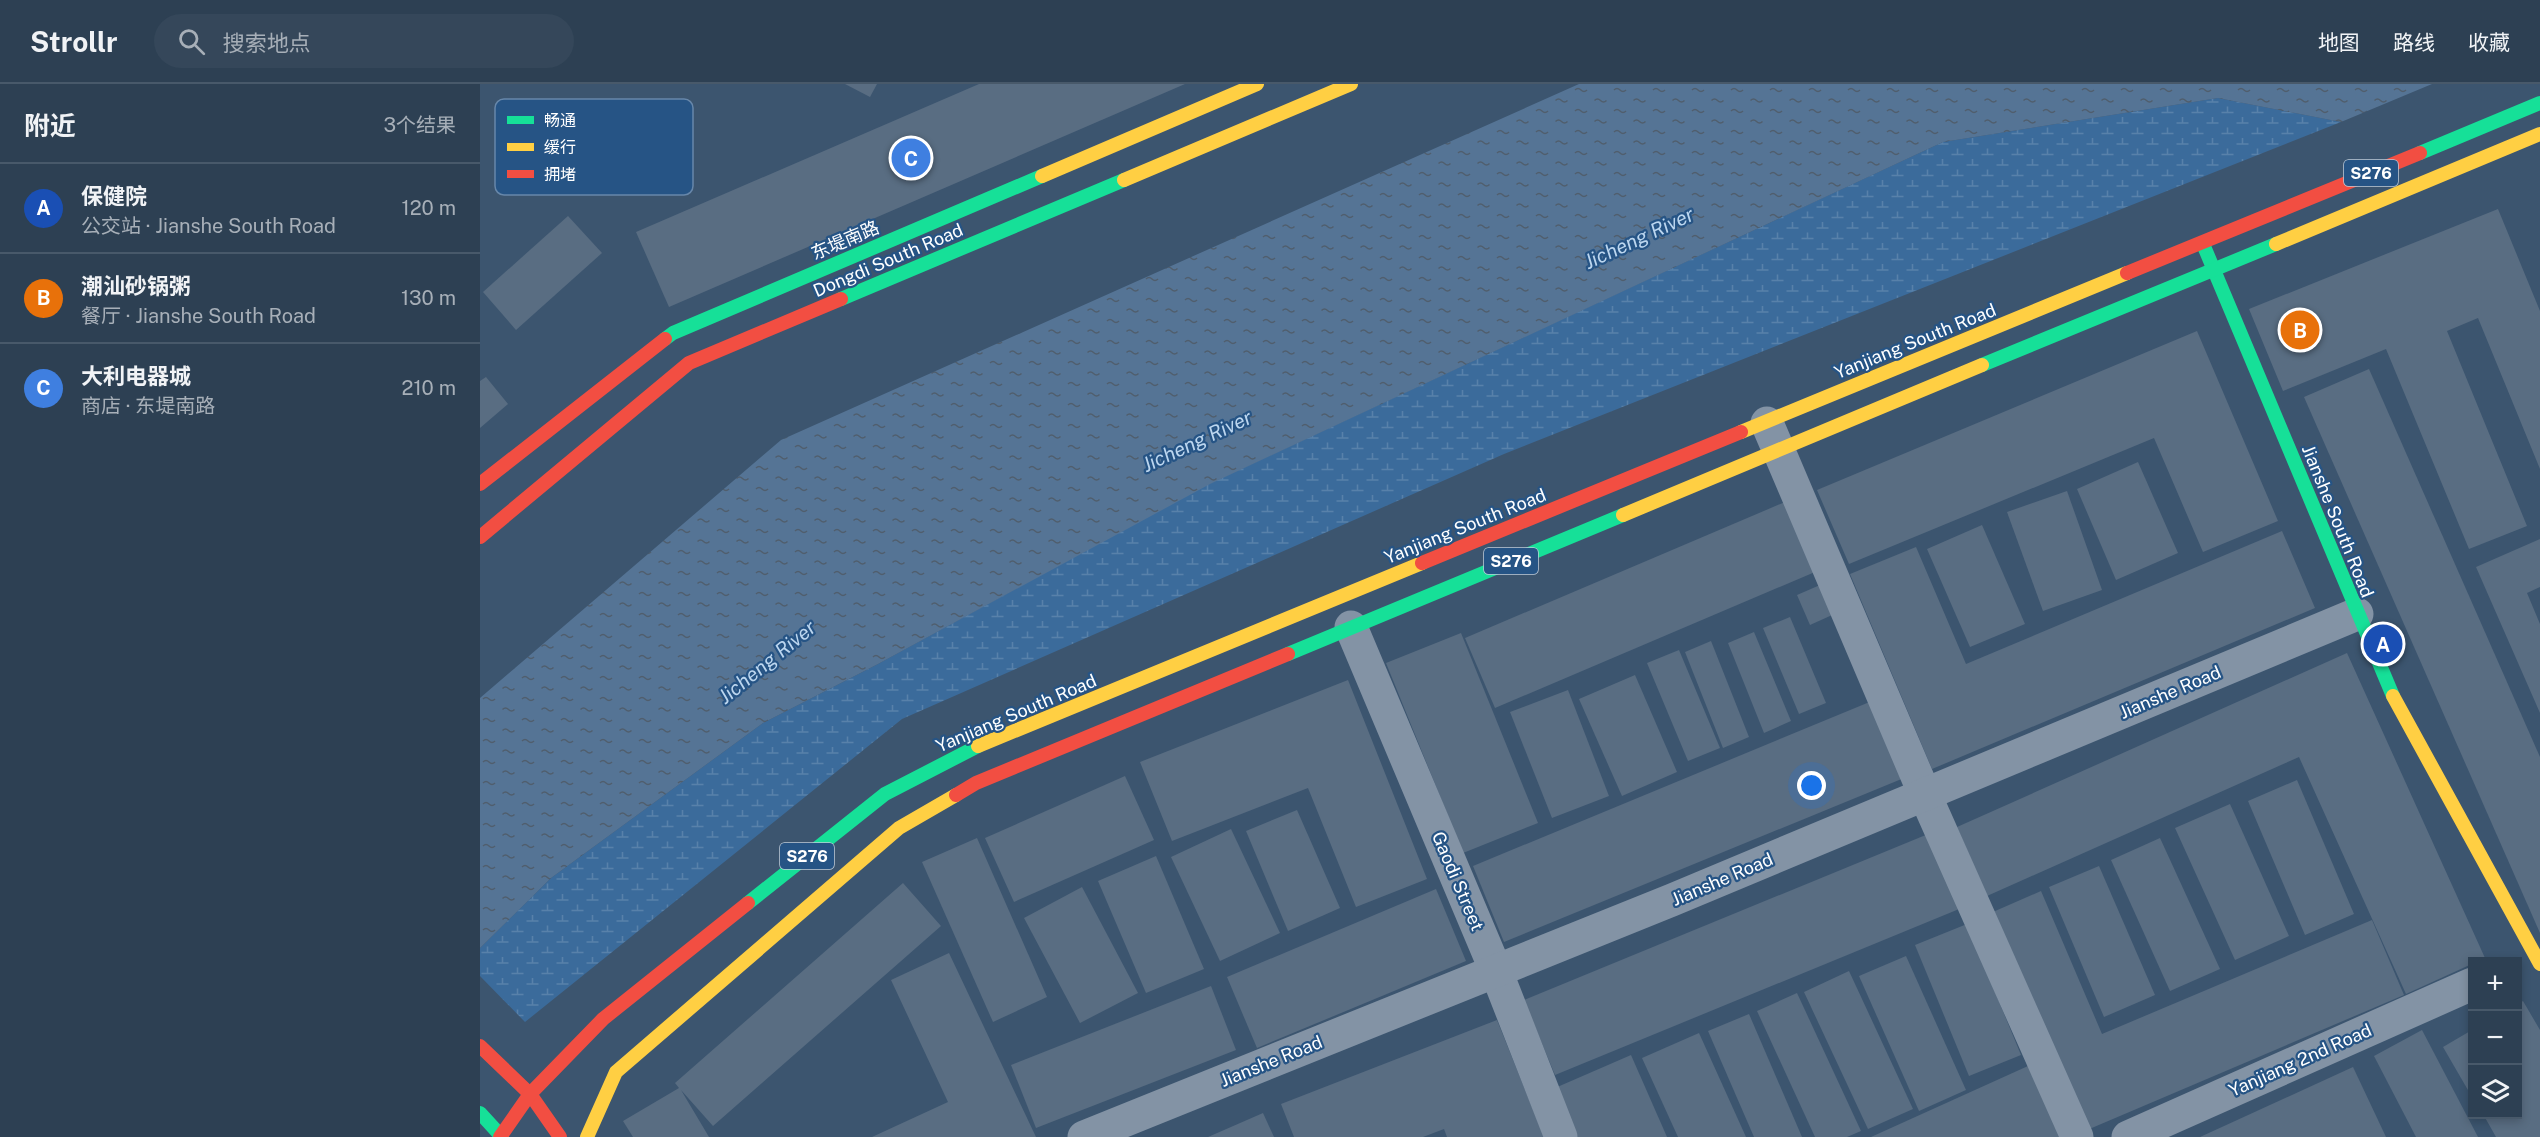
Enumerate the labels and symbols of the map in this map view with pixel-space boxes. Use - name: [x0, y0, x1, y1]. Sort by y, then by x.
- legend: [495, 99, 693, 195]
- text: 畅通: [544, 111, 576, 130]
- pin: C: [892, 136, 930, 181]
- text: 缓行: [544, 138, 576, 157]
- road number: S276: [2344, 160, 2398, 186]
- text: 拥堵: [544, 165, 576, 184]
- water label: Jicheng River: [1580, 202, 1698, 274]
- street label: 东堤南路: [808, 216, 882, 264]
- street label: Dongdi South Road: [810, 219, 966, 301]
- street label: Yanjiang South Road: [1831, 299, 1999, 383]
- pin: B: [2280, 308, 2320, 352]
- water label: Jicheng River: [1138, 405, 1256, 477]
- street label: Jianshe South Road: [2298, 442, 2378, 600]
- street label: Yanjiang South Road: [1381, 484, 1549, 568]
- road number: S276: [1484, 548, 1538, 574]
- water label: Jicheng River: [713, 615, 821, 709]
- pin: A: [2364, 622, 2402, 666]
- street label: Jianshe Road: [2116, 661, 2224, 723]
- street label: Yanjiang South Road: [933, 670, 1099, 756]
- your location: [1797, 771, 1826, 800]
- street label: Gaodi Street: [1428, 828, 1488, 934]
- road number: S276: [780, 843, 834, 869]
- street label: Jianshe Road: [1668, 848, 1776, 910]
- street label: Yanjiang 2nd Road: [2225, 1019, 2375, 1101]
- street label: Jianshe Road: [1217, 1031, 1325, 1091]

